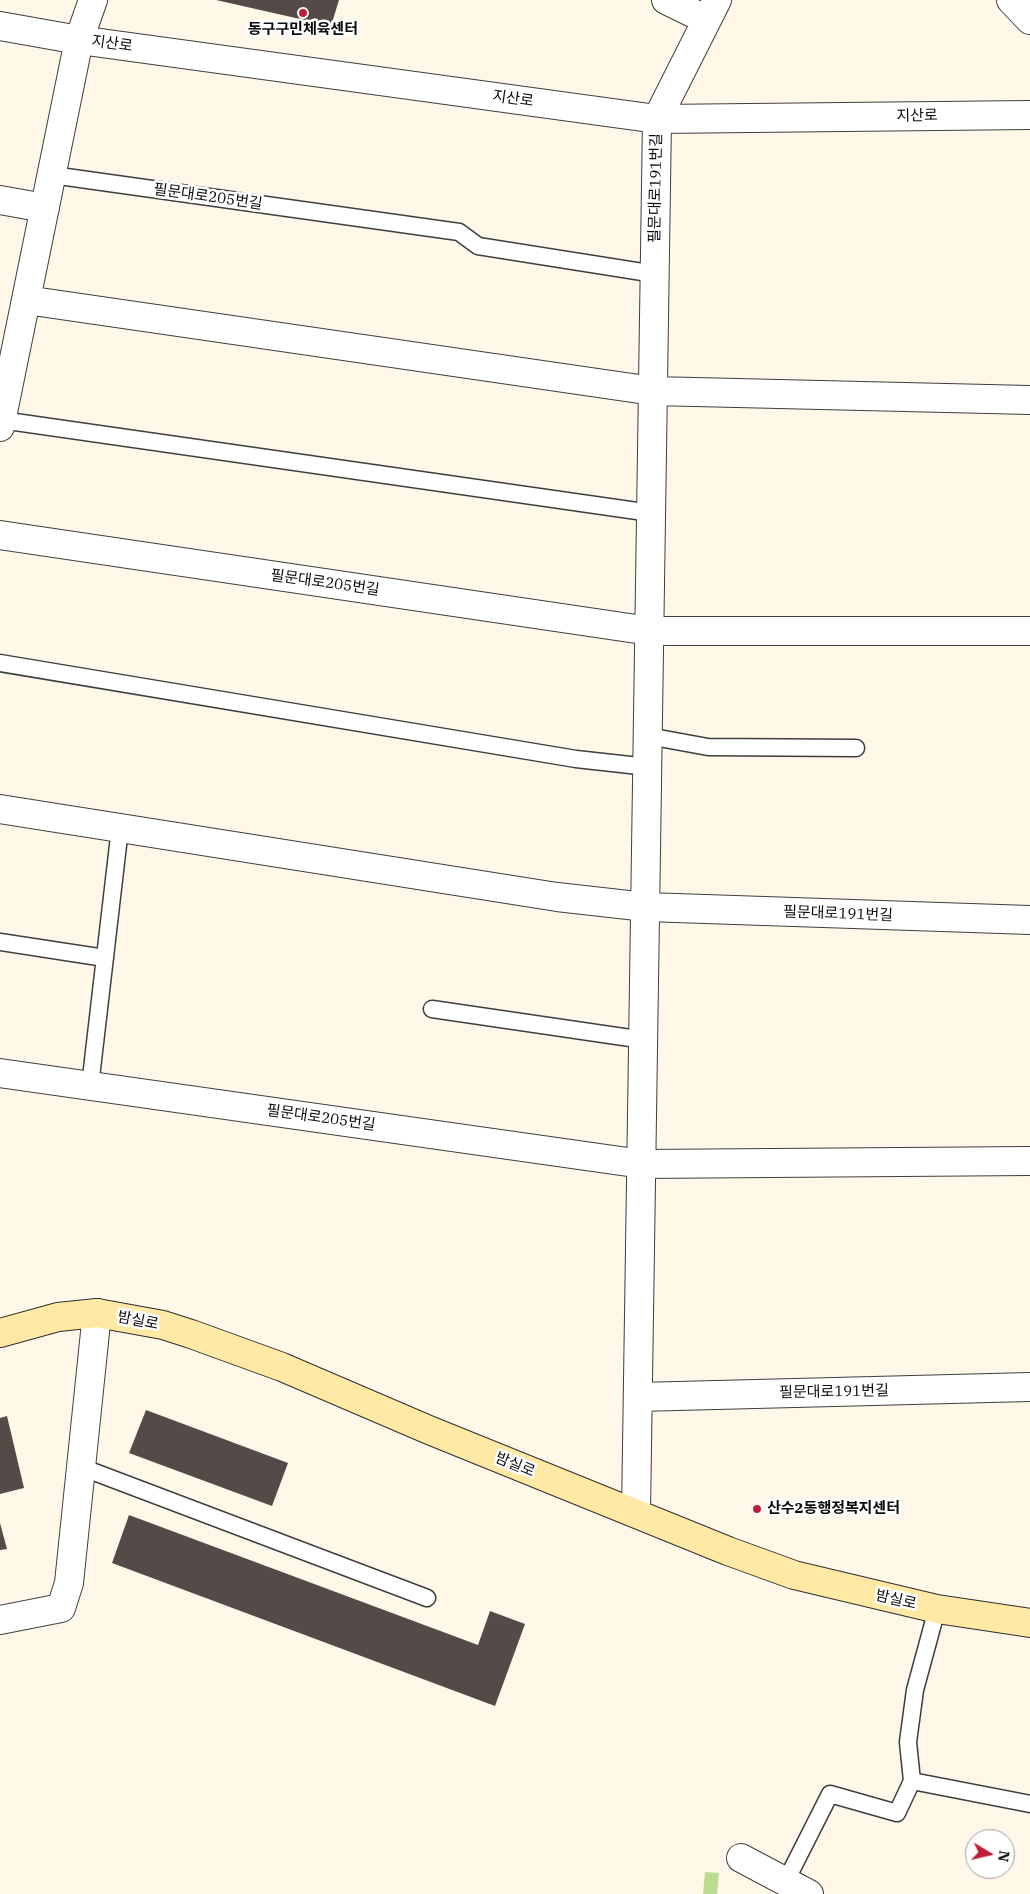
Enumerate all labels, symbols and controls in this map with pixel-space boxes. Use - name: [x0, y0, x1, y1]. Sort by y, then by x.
- marker: 동구구민체육센터: [297, 7, 309, 19]
- place label: 동구구민체육센터: [248, 21, 358, 39]
- street label: 지산로: [90, 32, 134, 56]
- street label: 지산로: [491, 87, 535, 111]
- street label: 지산로: [896, 107, 938, 125]
- street label: 필문대로191번길: [646, 133, 666, 243]
- street label: 필문대로205번길: [152, 180, 264, 214]
- street label: 필문대로205번길: [269, 566, 381, 600]
- street label: 필문대로191번길: [783, 903, 893, 925]
- street label: 필문대로205번길: [265, 1101, 377, 1135]
- street label: 밤실로: [116, 1308, 160, 1334]
- street label: 필문대로191번길: [779, 1382, 889, 1402]
- street label: 밤실로: [492, 1449, 538, 1481]
- place label: 산수2동행정복지센터: [767, 1500, 900, 1518]
- marker: 산수2동행정복지센터: [751, 1503, 763, 1515]
- street label: 밤실로: [874, 1587, 918, 1613]
- north arrow: [965, 1829, 1015, 1879]
- text: N: [994, 1849, 1014, 1863]

